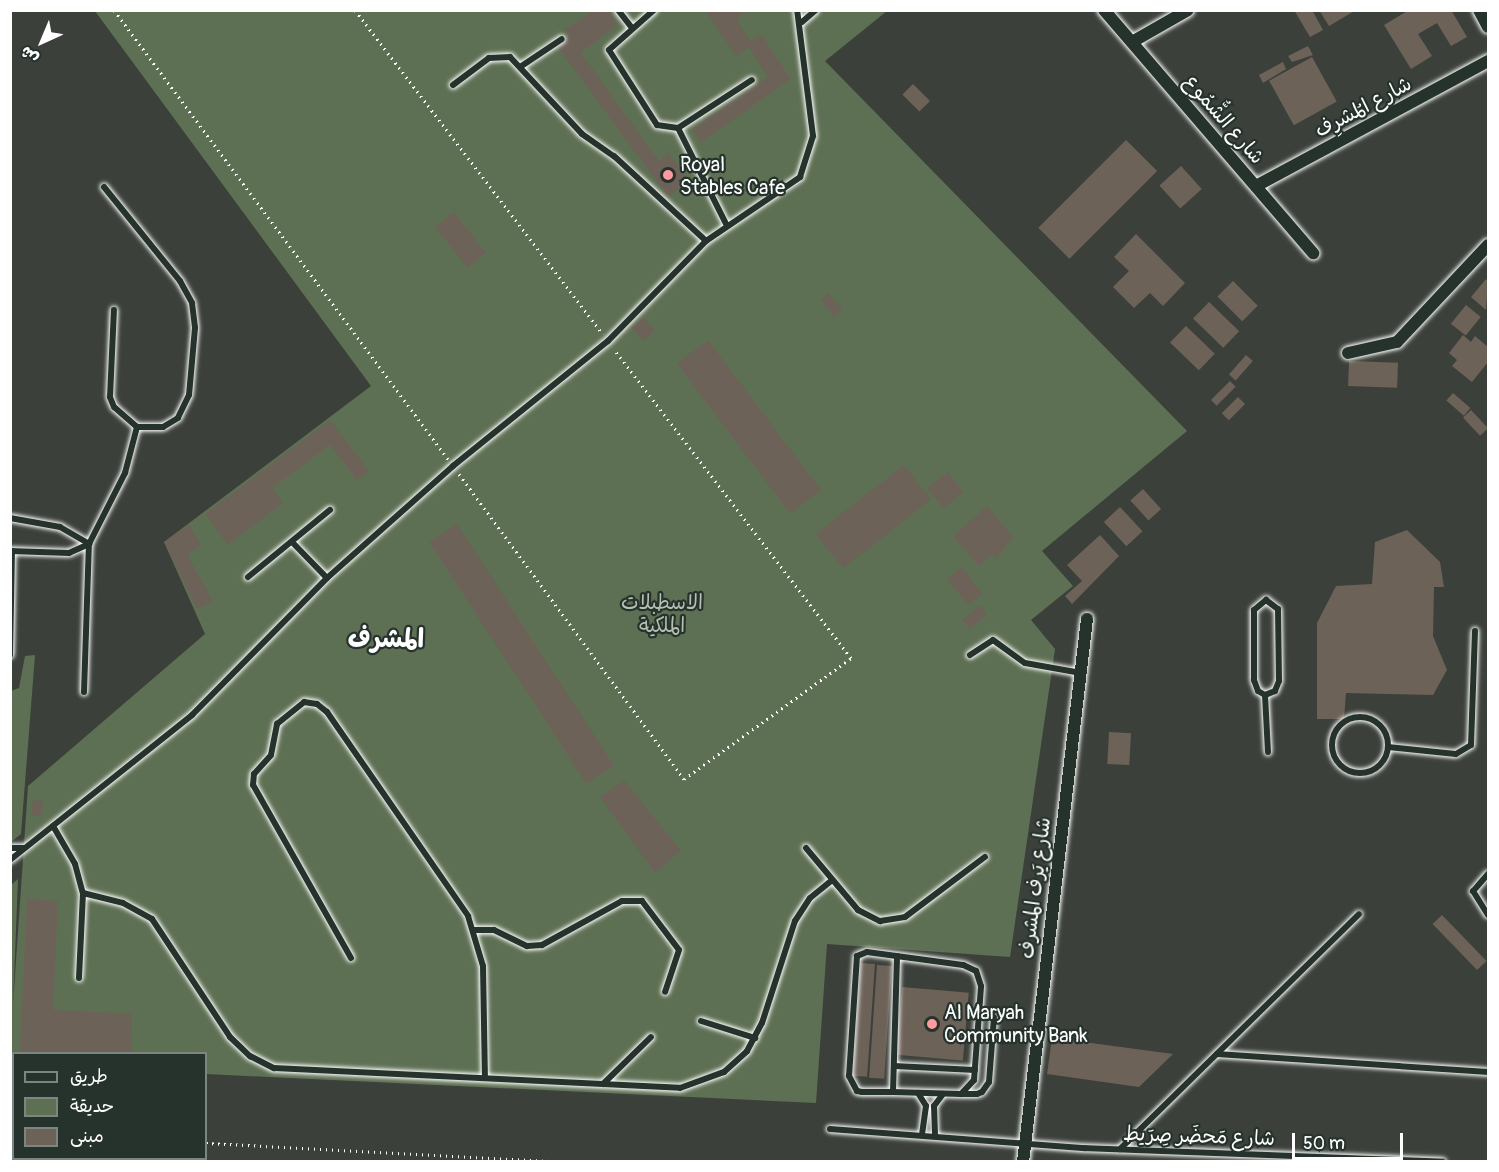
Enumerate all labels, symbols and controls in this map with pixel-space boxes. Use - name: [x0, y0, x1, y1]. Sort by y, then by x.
- north arrow: [12, 12, 72, 72]
- text: ش: [16, 42, 43, 68]
- street label: شارع الشُّمُوع: [1179, 69, 1269, 169]
- street label: شارع المُشرِف: [1311, 72, 1415, 142]
- place label: Royal Stables Cafe: [680, 152, 785, 199]
- marker: Royal Stables Cafe: [661, 168, 675, 182]
- park label: الاسطبلات الملكية: [621, 590, 703, 637]
- district label: المشرف: [348, 624, 424, 656]
- street label: شارع يَرف المشرف: [1014, 816, 1056, 960]
- place label: Al Maryah Community Bank: [944, 1000, 1088, 1047]
- marker: Al Maryah Community Bank: [925, 1017, 939, 1031]
- legend: [12, 1052, 207, 1160]
- text: طريق: [70, 1065, 108, 1088]
- text: حديقة: [70, 1095, 114, 1118]
- street label: شارع مَحضَر صِرَيط: [1123, 1121, 1275, 1151]
- scale bar: [1295, 1121, 1406, 1159]
- text: مبنى: [70, 1125, 104, 1148]
- text: 50 m: [1303, 1132, 1345, 1155]

